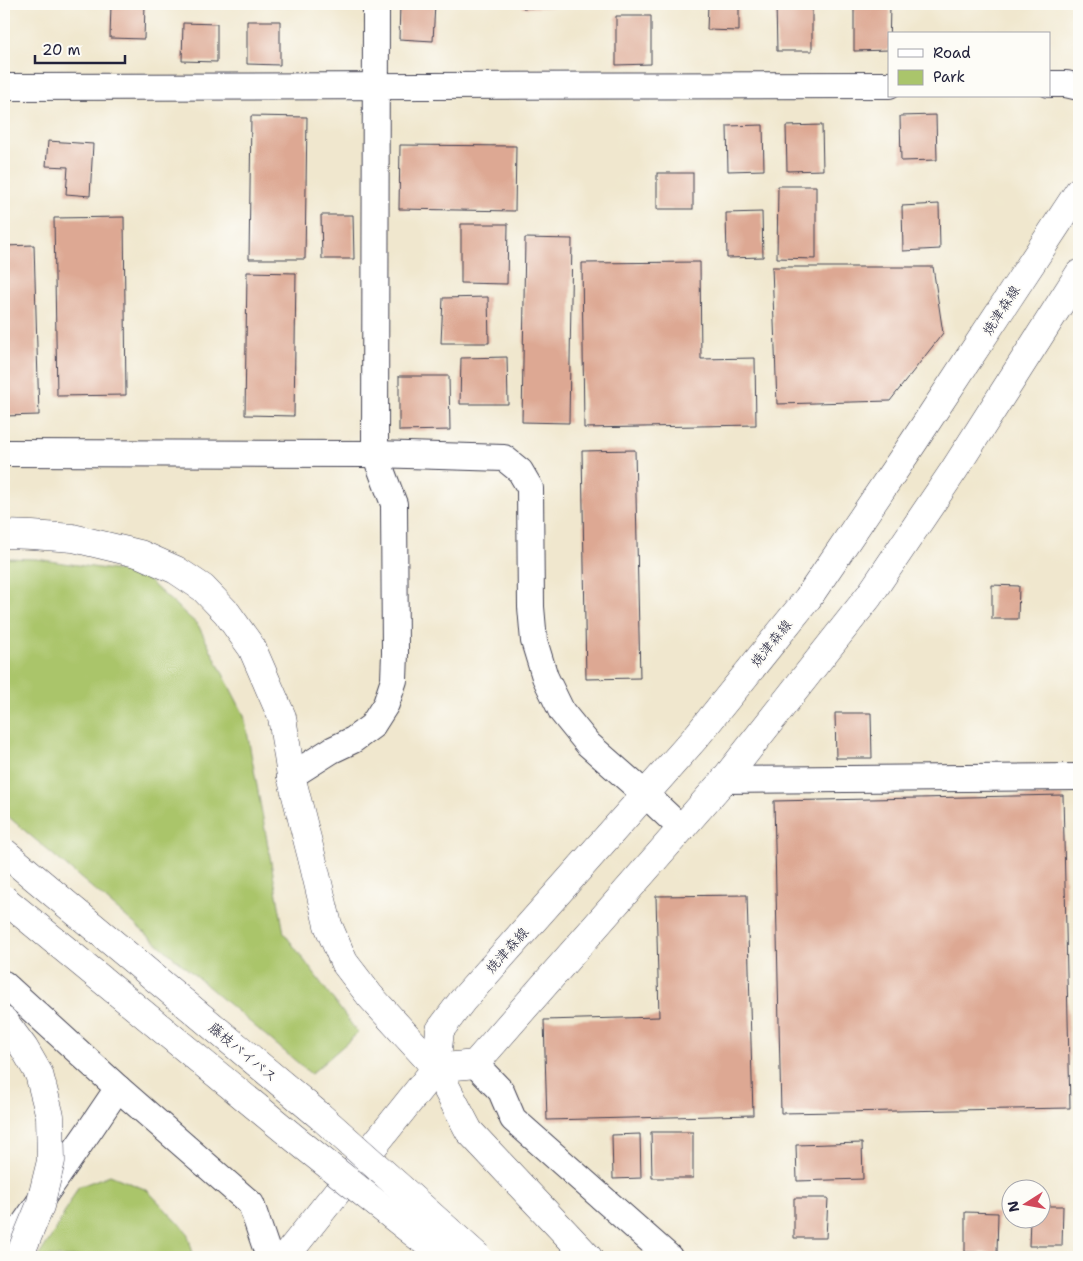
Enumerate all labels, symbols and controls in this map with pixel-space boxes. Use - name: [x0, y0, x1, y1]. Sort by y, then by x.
- scale bar: [35, 32, 125, 64]
- legend: [888, 32, 1050, 98]
- text: 20 m: [42, 40, 81, 60]
- text: Road: [933, 43, 971, 63]
- text: Park: [933, 67, 965, 87]
- street label: 焼津森線: [978, 282, 1024, 338]
- street label: 焼津森線: [746, 616, 796, 670]
- street label: 焼津森線: [482, 923, 532, 977]
- street label: 藤枝バイパス: [205, 1018, 281, 1086]
- north arrow: [1000, 1178, 1050, 1228]
- text: N: [1003, 1199, 1023, 1214]

